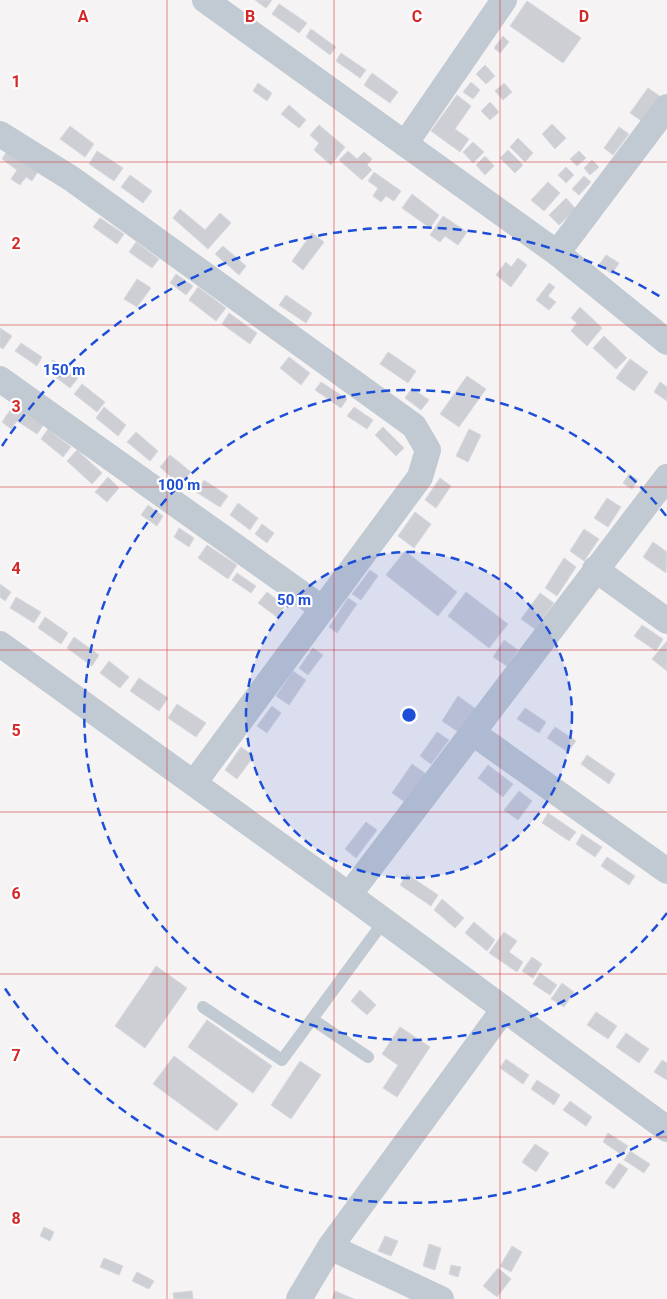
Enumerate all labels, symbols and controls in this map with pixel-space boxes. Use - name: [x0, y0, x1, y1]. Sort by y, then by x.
- text: A: [78, 7, 89, 26]
- text: B: [245, 7, 255, 26]
- text: C: [412, 7, 422, 26]
- text: D: [579, 7, 589, 26]
- text: 1: [11, 72, 21, 91]
- text: 2: [11, 234, 21, 253]
- text: 150 m: [43, 361, 85, 379]
- text: 3: [11, 397, 21, 416]
- text: 100 m: [158, 476, 200, 494]
- text: 4: [11, 559, 21, 578]
- text: 50 m: [277, 591, 311, 609]
- centre of rings: [400, 706, 418, 724]
- text: 5: [11, 721, 21, 740]
- text: 6: [11, 884, 21, 903]
- text: 7: [11, 1046, 21, 1065]
- text: 8: [11, 1209, 21, 1228]

